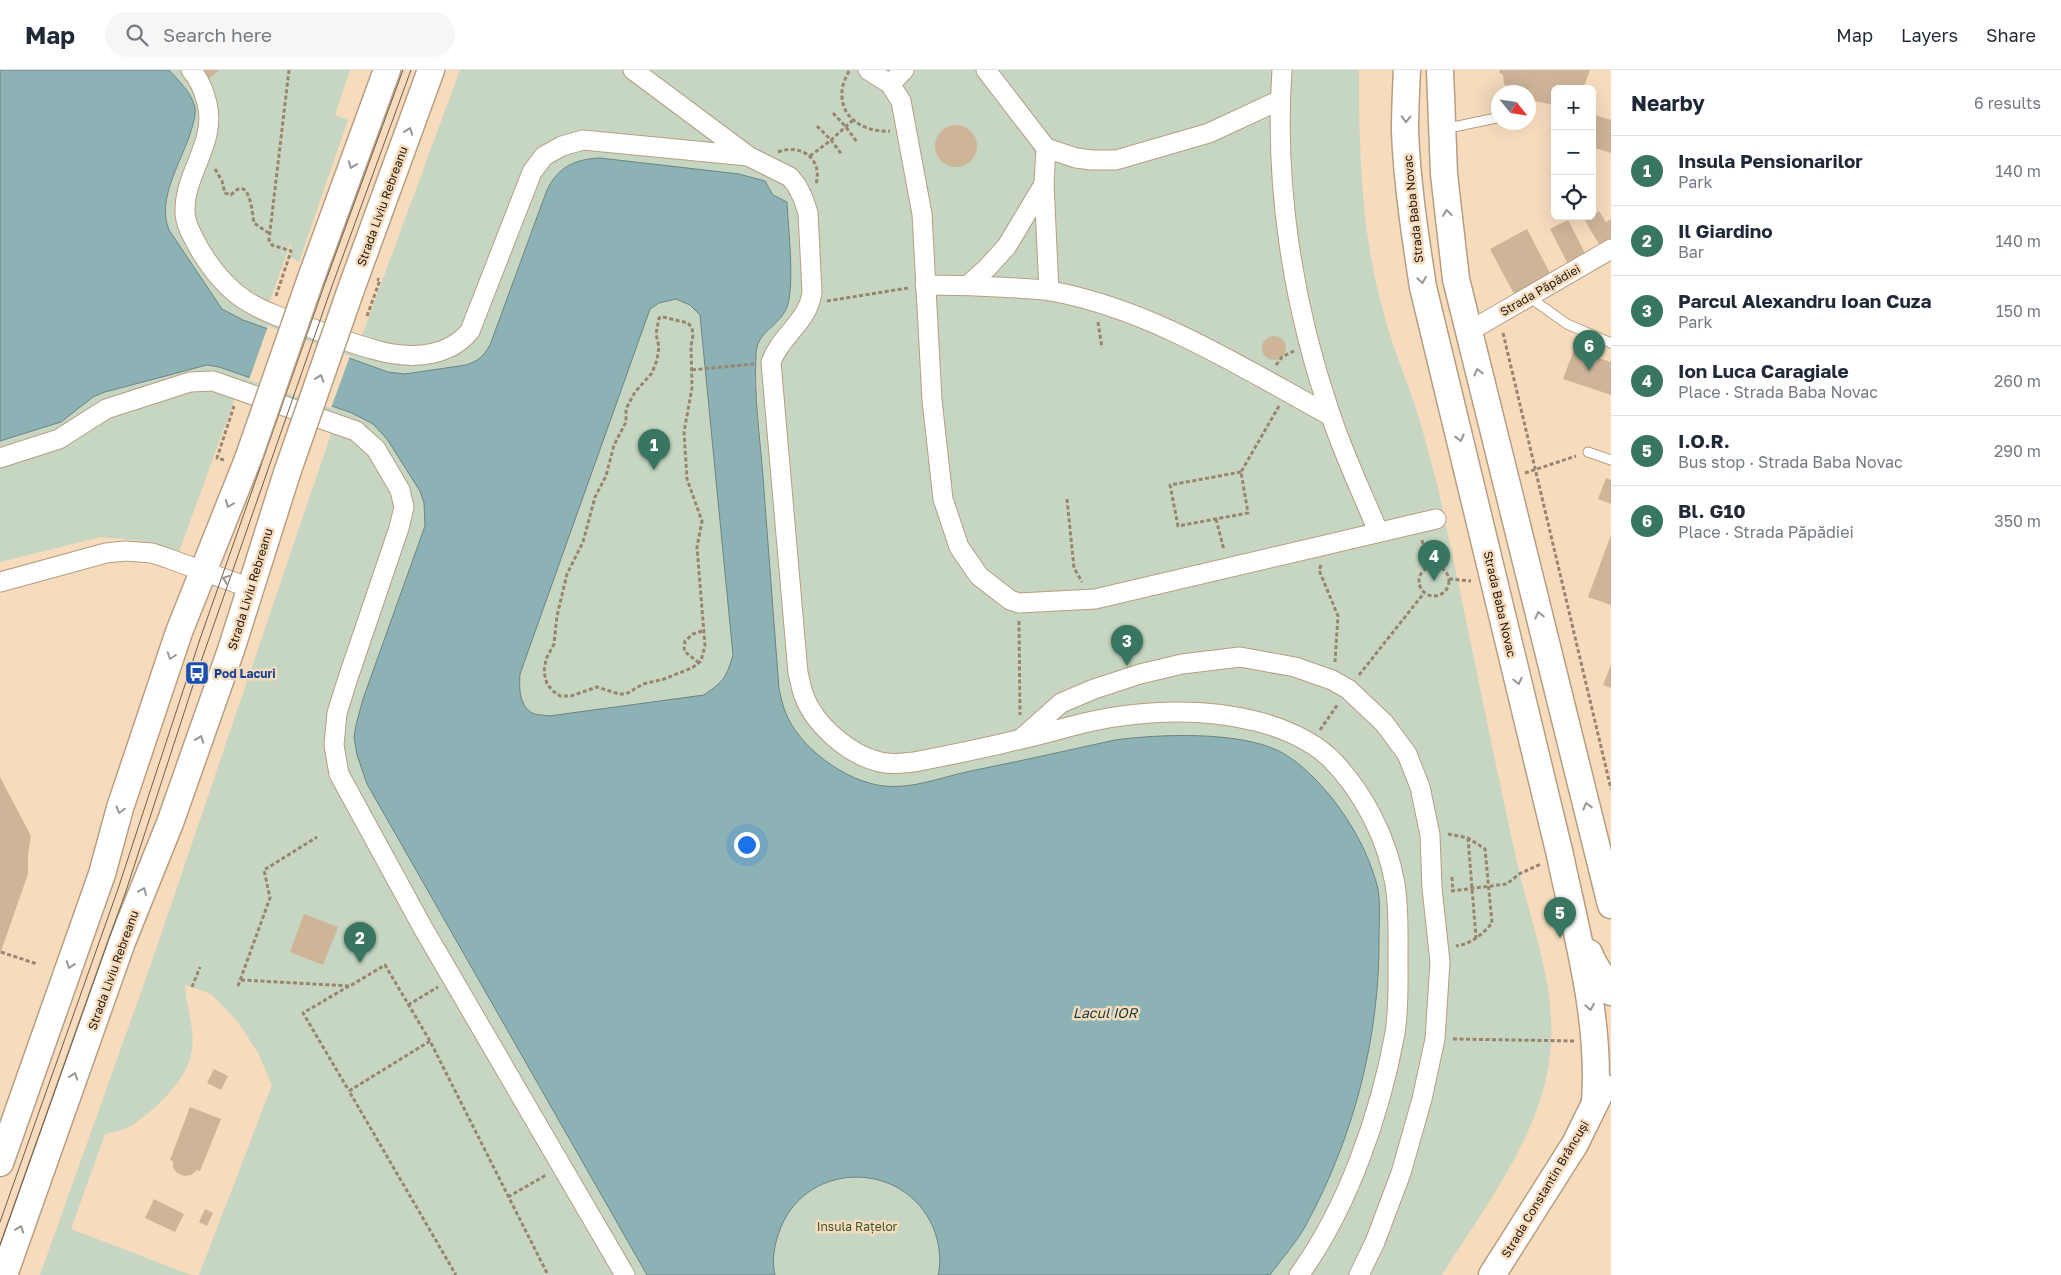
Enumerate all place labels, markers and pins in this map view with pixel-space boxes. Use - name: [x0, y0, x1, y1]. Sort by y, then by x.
- pin: 6: [1573, 330, 1605, 371]
- pin: 1: [638, 429, 670, 470]
- pin: 4: [1418, 540, 1450, 581]
- pin: 3: [1111, 625, 1143, 666]
- bus stop icon: Pod Lacuri: [184, 660, 210, 686]
- place label: Pod Lacuri: [214, 666, 275, 681]
- pin: 5: [1544, 897, 1576, 938]
- pin: 2: [344, 922, 376, 963]

